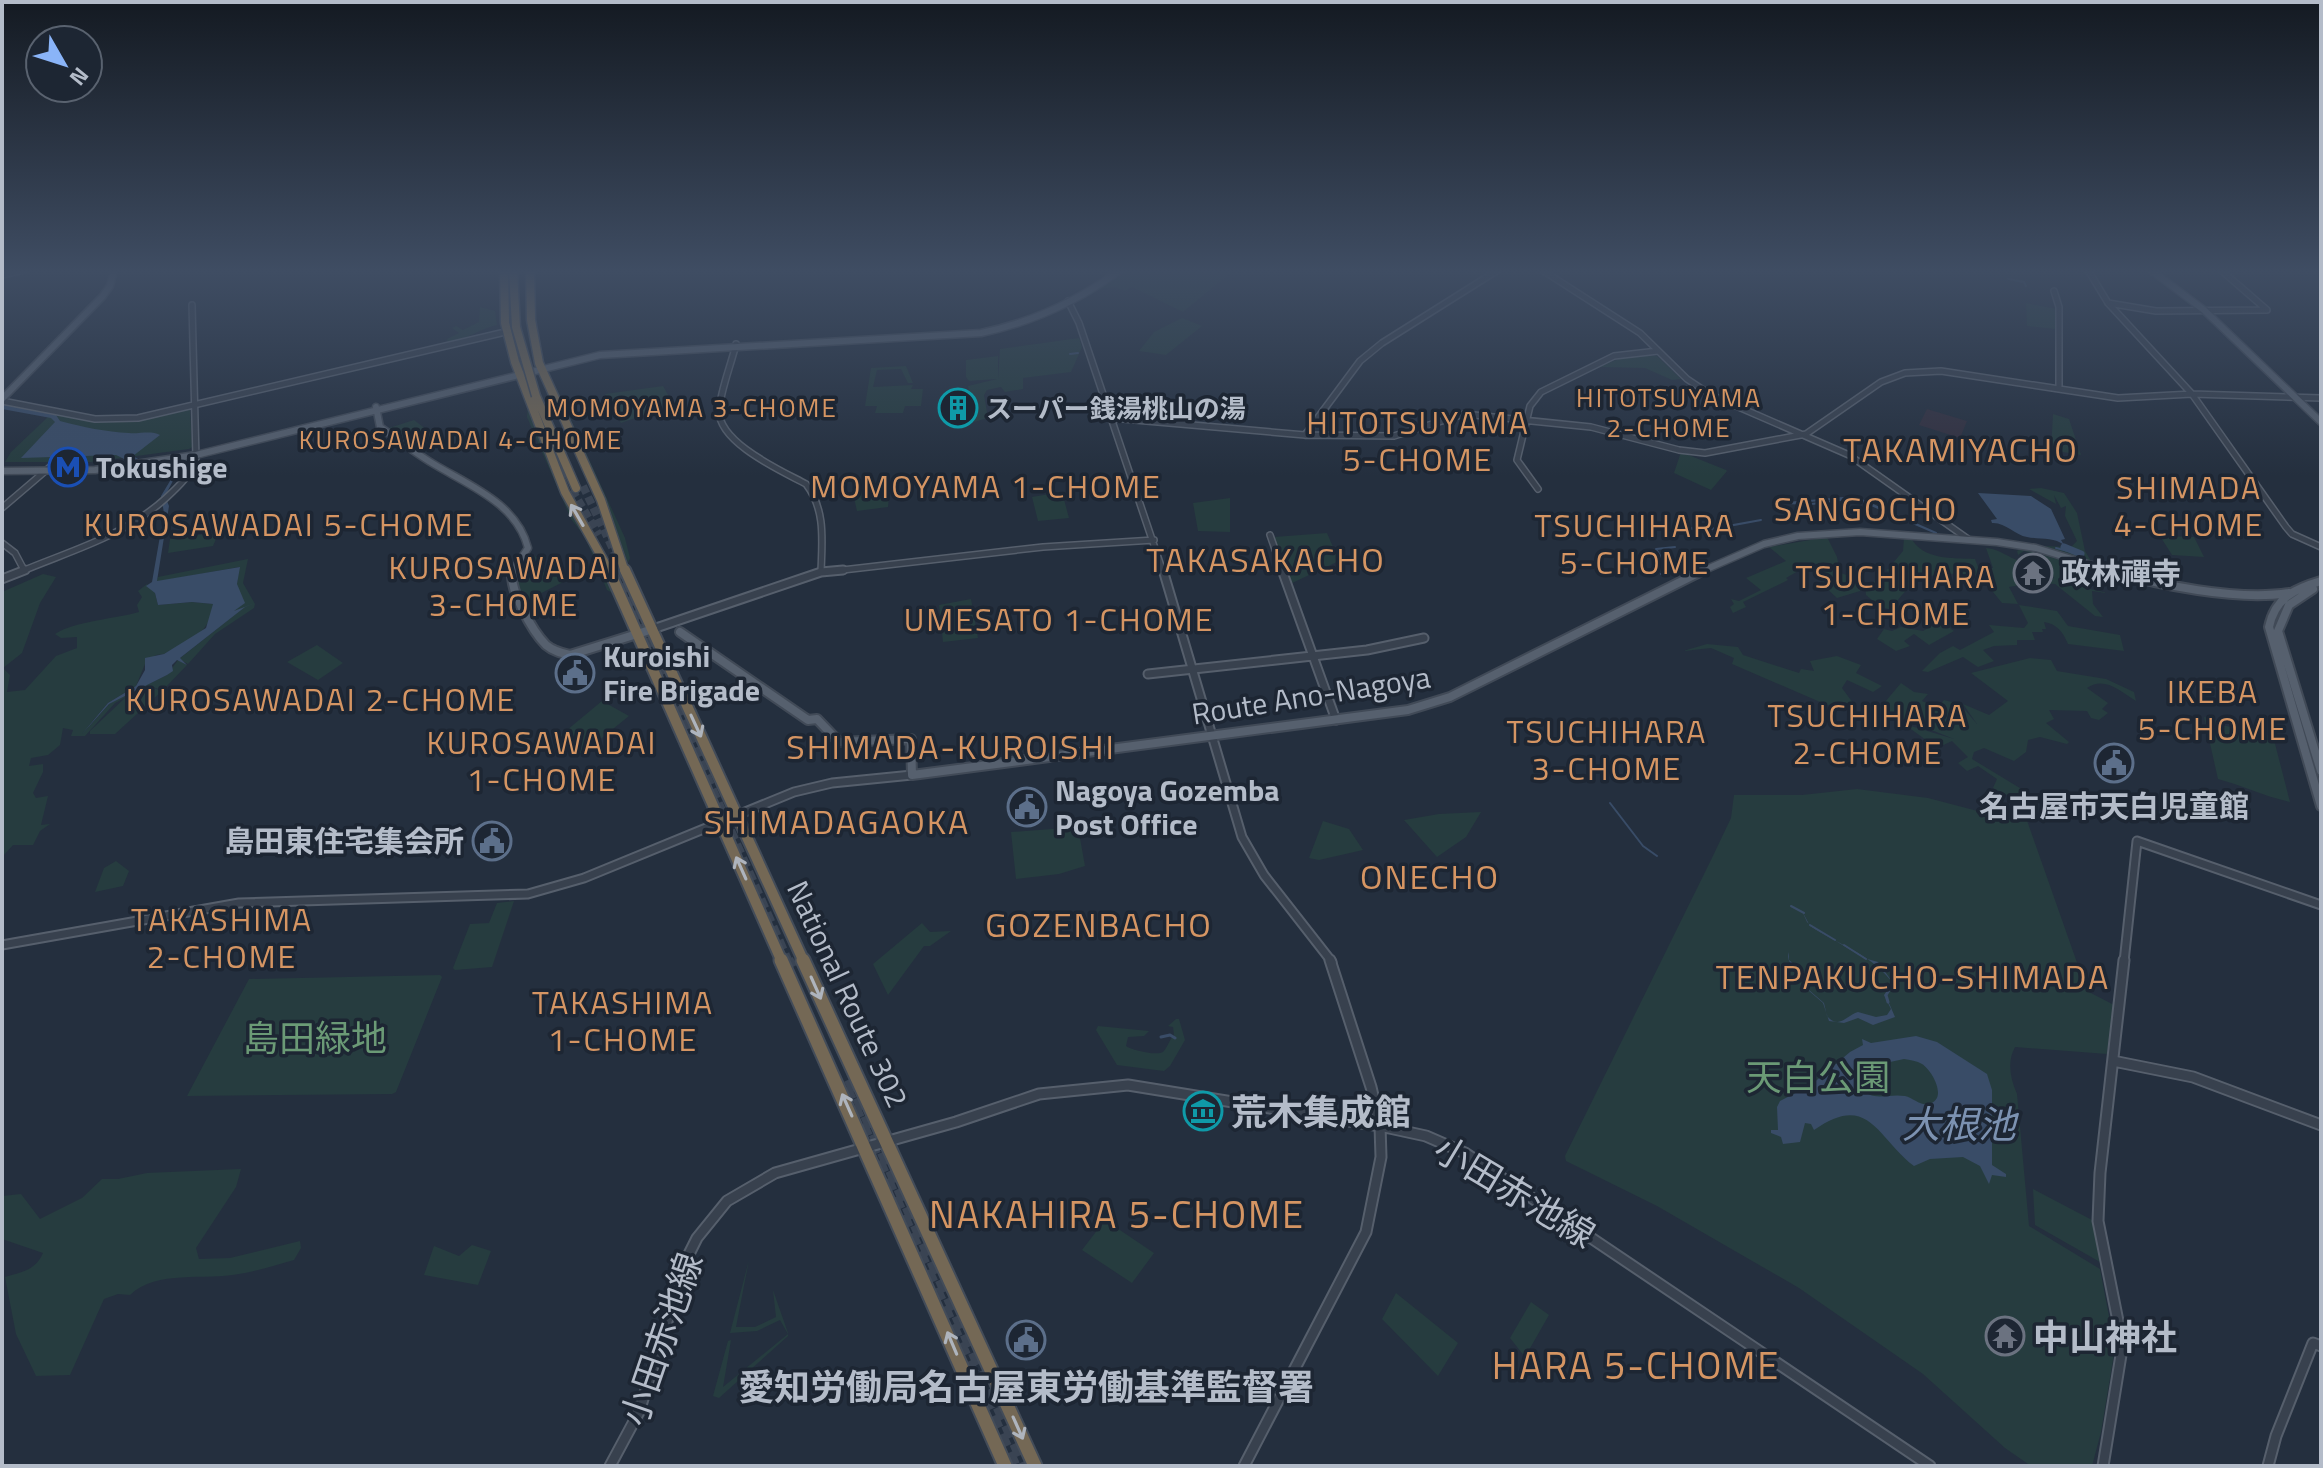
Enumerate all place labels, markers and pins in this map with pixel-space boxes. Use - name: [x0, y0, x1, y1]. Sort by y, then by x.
- building icon: スーパー銭湯桃山の湯: [937, 387, 979, 429]
- place label: スーパー銭湯桃山の湯: [986, 389, 1246, 428]
- place label: Tokushige: [96, 444, 228, 490]
- metro station icon: Tokushige: [47, 446, 89, 488]
- place label: 政林禪寺: [2061, 550, 2181, 596]
- temple icon: 政林禪寺: [2012, 552, 2054, 594]
- place label: Kuroishi Fire Brigade: [603, 633, 760, 713]
- public building icon: Kuroishi Fire Brigade: [554, 652, 596, 694]
- public building icon: 名古屋市天白児童館: [2093, 742, 2135, 784]
- place label: Nagoya Gozemba Post Office: [1055, 767, 1280, 847]
- place label: 名古屋市天白児童館: [1979, 783, 2249, 829]
- public building icon: Nagoya Gozemba Post Office: [1006, 786, 1048, 828]
- place label: 島田東住宅集会所: [224, 818, 464, 864]
- public building icon: 島田東住宅集会所: [471, 820, 513, 862]
- place label: 荒木集成館: [1231, 1084, 1411, 1139]
- museum icon: 荒木集成館: [1182, 1090, 1224, 1132]
- place label: 中山神社: [2033, 1309, 2177, 1364]
- temple icon: 中山神社: [1984, 1315, 2026, 1357]
- public building icon: 愛知労働局名古屋東労働基準監督署: [1005, 1319, 1047, 1361]
- place label: 愛知労働局名古屋東労働基準監督署: [738, 1359, 1314, 1414]

